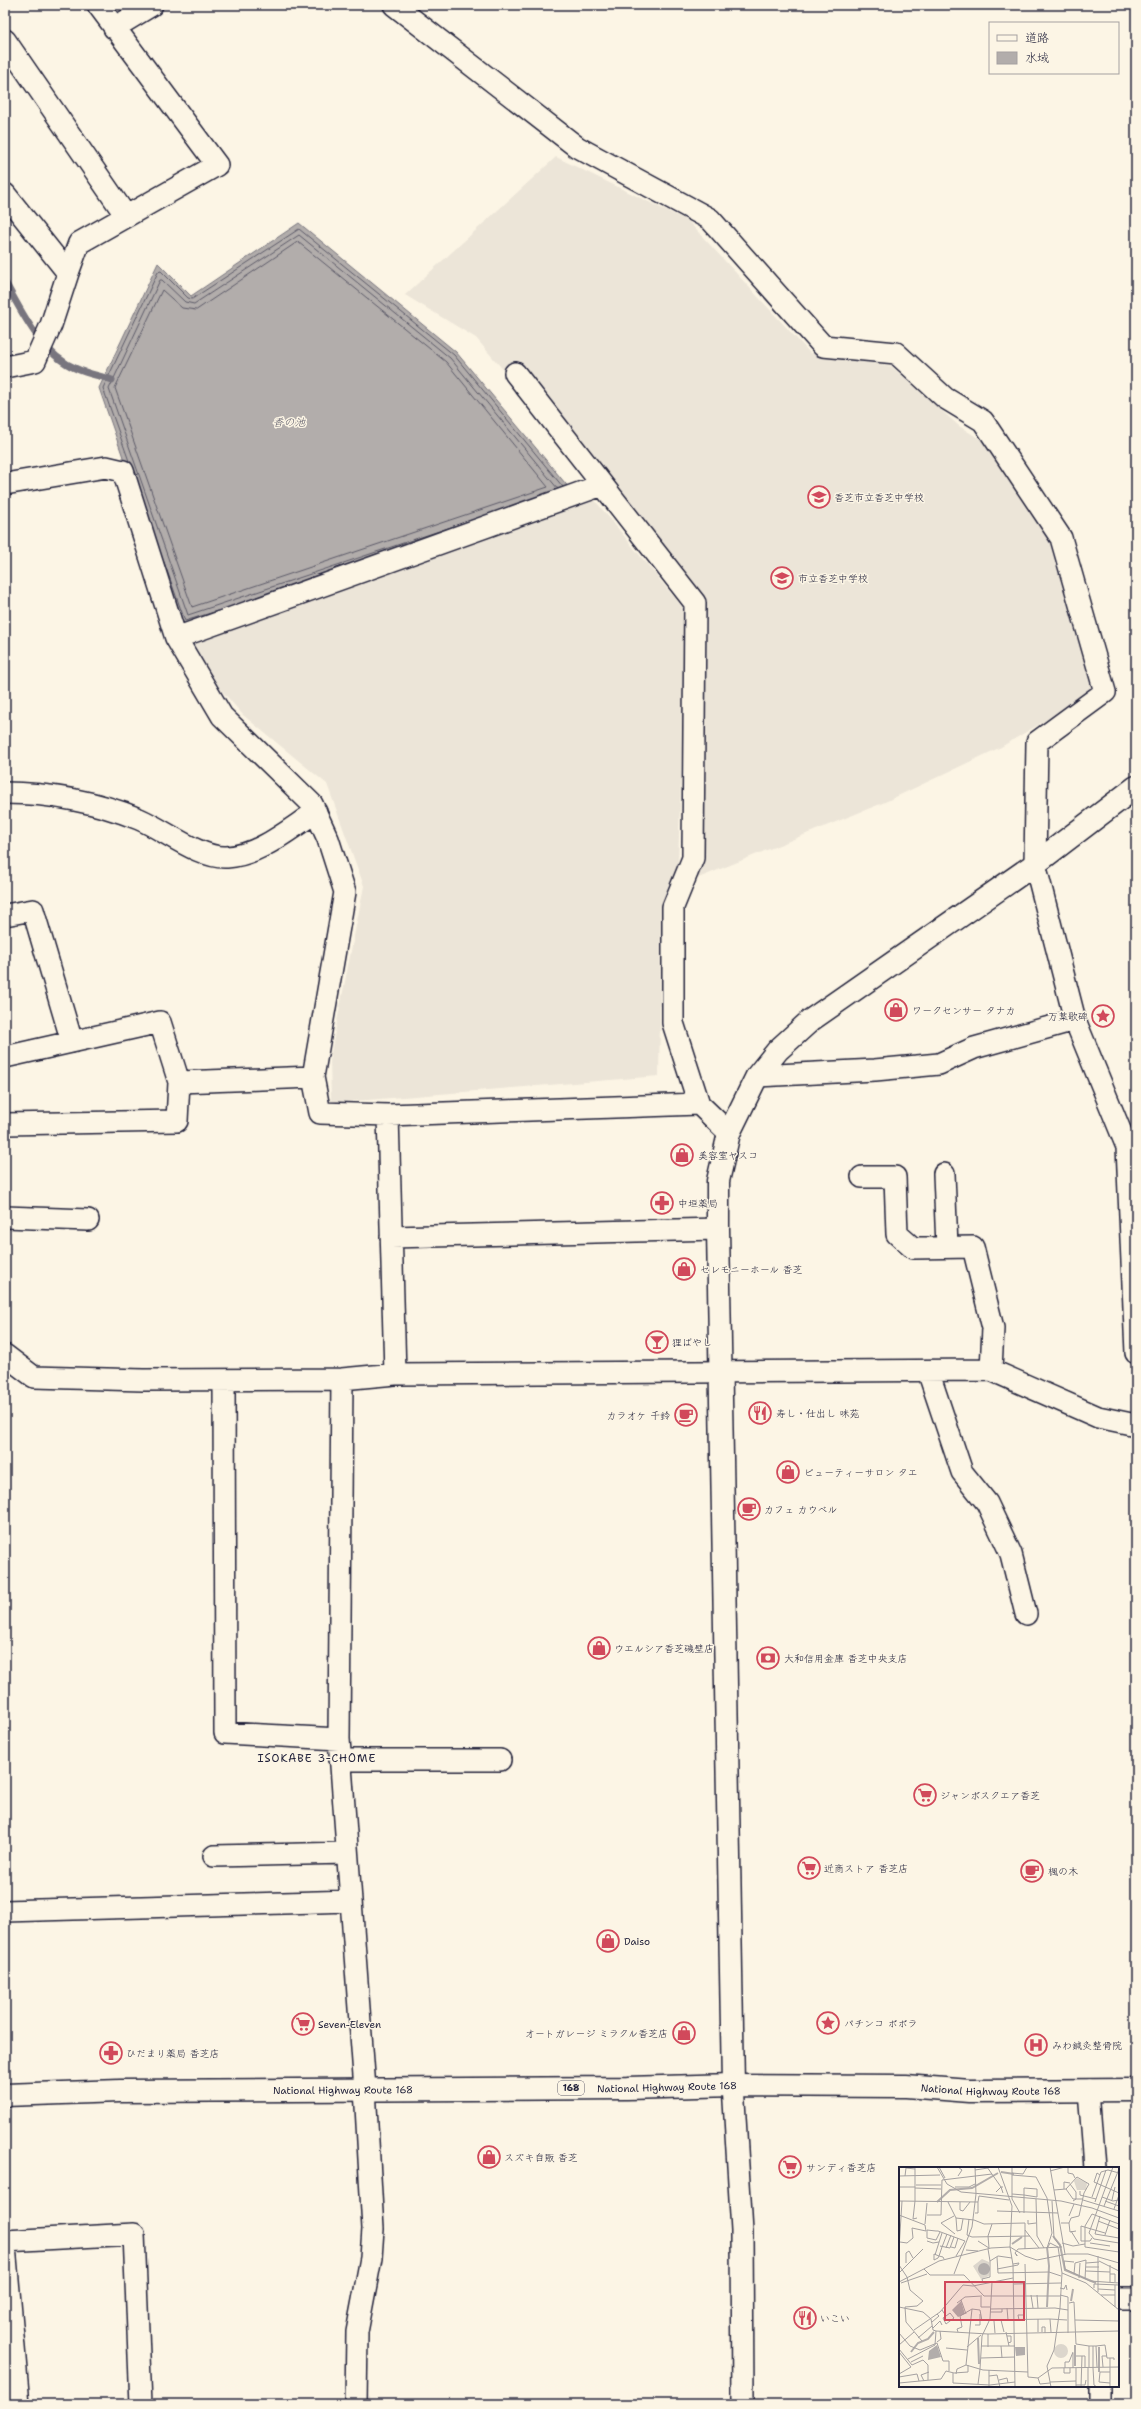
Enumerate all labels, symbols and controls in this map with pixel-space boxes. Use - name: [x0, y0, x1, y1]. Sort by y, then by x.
- legend: [989, 22, 1119, 74]
- text: 道路: [1025, 30, 1049, 46]
- text: 水域: [1025, 50, 1049, 66]
- water label: 香の池: [273, 415, 306, 430]
- school or university icon: 香芝市立香芝中学校: [806, 484, 832, 510]
- place label: 香芝市立香芝中学校: [834, 491, 924, 504]
- school or university icon: 市立香芝中学校: [769, 565, 795, 591]
- place label: 市立香芝中学校: [798, 572, 868, 585]
- shop icon: ワークセンサー タナカ: [883, 997, 909, 1023]
- place icon: 万葉歌碑: [1090, 1003, 1116, 1029]
- place label: ワークセンサー タナカ: [912, 1004, 1015, 1017]
- place label: 万葉歌碑: [1048, 1010, 1088, 1023]
- shop icon: 美容室ヤスコ: [669, 1142, 695, 1168]
- place label: 美容室ヤスコ: [698, 1149, 758, 1162]
- pharmacy icon: 中垣薬局: [649, 1190, 675, 1216]
- place label: 中垣薬局: [678, 1197, 718, 1210]
- shop icon: セレモニーホール 香芝: [671, 1256, 697, 1282]
- place label: セレモニーホール 香芝: [700, 1263, 803, 1276]
- bar icon: 狸ばやし: [644, 1329, 670, 1355]
- place label: 狸ばやし: [672, 1336, 712, 1349]
- restaurant icon: 寿し・仕出し 味苑: [747, 1400, 773, 1426]
- cafe icon: カラオケ 千鈴: [673, 1402, 699, 1428]
- place label: 寿し・仕出し 味苑: [776, 1407, 859, 1420]
- place label: カラオケ 千鈴: [607, 1409, 670, 1422]
- shop icon: ビューティーサロン タエ: [775, 1459, 801, 1485]
- place label: ビューティーサロン タエ: [804, 1466, 918, 1479]
- cafe icon: カフェ カウベル: [736, 1496, 762, 1522]
- place label: カフェ カウベル: [764, 1503, 837, 1516]
- shop icon: ウエルシア香芝磯壁店: [586, 1635, 612, 1661]
- place label: ウエルシア香芝磯壁店: [614, 1642, 714, 1655]
- bank icon: 大和信用金庫 香芝中央支店: [755, 1645, 781, 1671]
- place label: 大和信用金庫 香芝中央支店: [784, 1652, 907, 1665]
- district label: ISOKABE 3-CHOME: [258, 1751, 376, 1766]
- supermarket icon: ジャンボスクエア香芝: [912, 1782, 938, 1808]
- place label: ジャンボスクエア香芝: [940, 1789, 1040, 1802]
- supermarket icon: 近商ストア 香芝店: [796, 1855, 822, 1881]
- cafe icon: 楓の木: [1019, 1858, 1045, 1884]
- place label: 近商ストア 香芝店: [824, 1862, 908, 1875]
- place label: 楓の木: [1048, 1865, 1078, 1878]
- shop icon: Daiso: [595, 1928, 621, 1954]
- place label: Daiso: [624, 1935, 650, 1948]
- place icon: パチンコ ポポラ: [815, 2010, 841, 2036]
- supermarket icon: Seven-Eleven: [290, 2011, 316, 2037]
- place label: パチンコ ポポラ: [844, 2017, 917, 2030]
- place label: Seven-Eleven: [318, 2018, 381, 2031]
- shop icon: オートガレージ ミラクル香芝店: [671, 2020, 697, 2046]
- place label: オートガレージ ミラクル香芝店: [525, 2027, 668, 2040]
- hospital icon: みわ鍼灸整骨院: [1023, 2032, 1049, 2058]
- place label: みわ鍼灸整骨院: [1052, 2039, 1122, 2052]
- pharmacy icon: ひだまり薬局 香芝店: [98, 2040, 124, 2066]
- place label: ひだまり薬局 香芝店: [126, 2047, 219, 2060]
- street label: National Highway Route 168: [597, 2078, 737, 2095]
- road number: 168: [558, 2081, 584, 2095]
- street label: National Highway Route 168: [920, 2081, 1061, 2098]
- street label: National Highway Route 168: [273, 2083, 413, 2097]
- shop icon: スズキ自販 香芝: [476, 2144, 502, 2170]
- place label: スズキ自販 香芝: [504, 2151, 578, 2164]
- supermarket icon: サンディ香芝店: [777, 2154, 803, 2180]
- place label: サンディ香芝店: [806, 2161, 877, 2174]
- inset map: [899, 2167, 1119, 2387]
- restaurant icon: いこい: [792, 2305, 818, 2331]
- place label: いこい: [820, 2312, 850, 2325]

